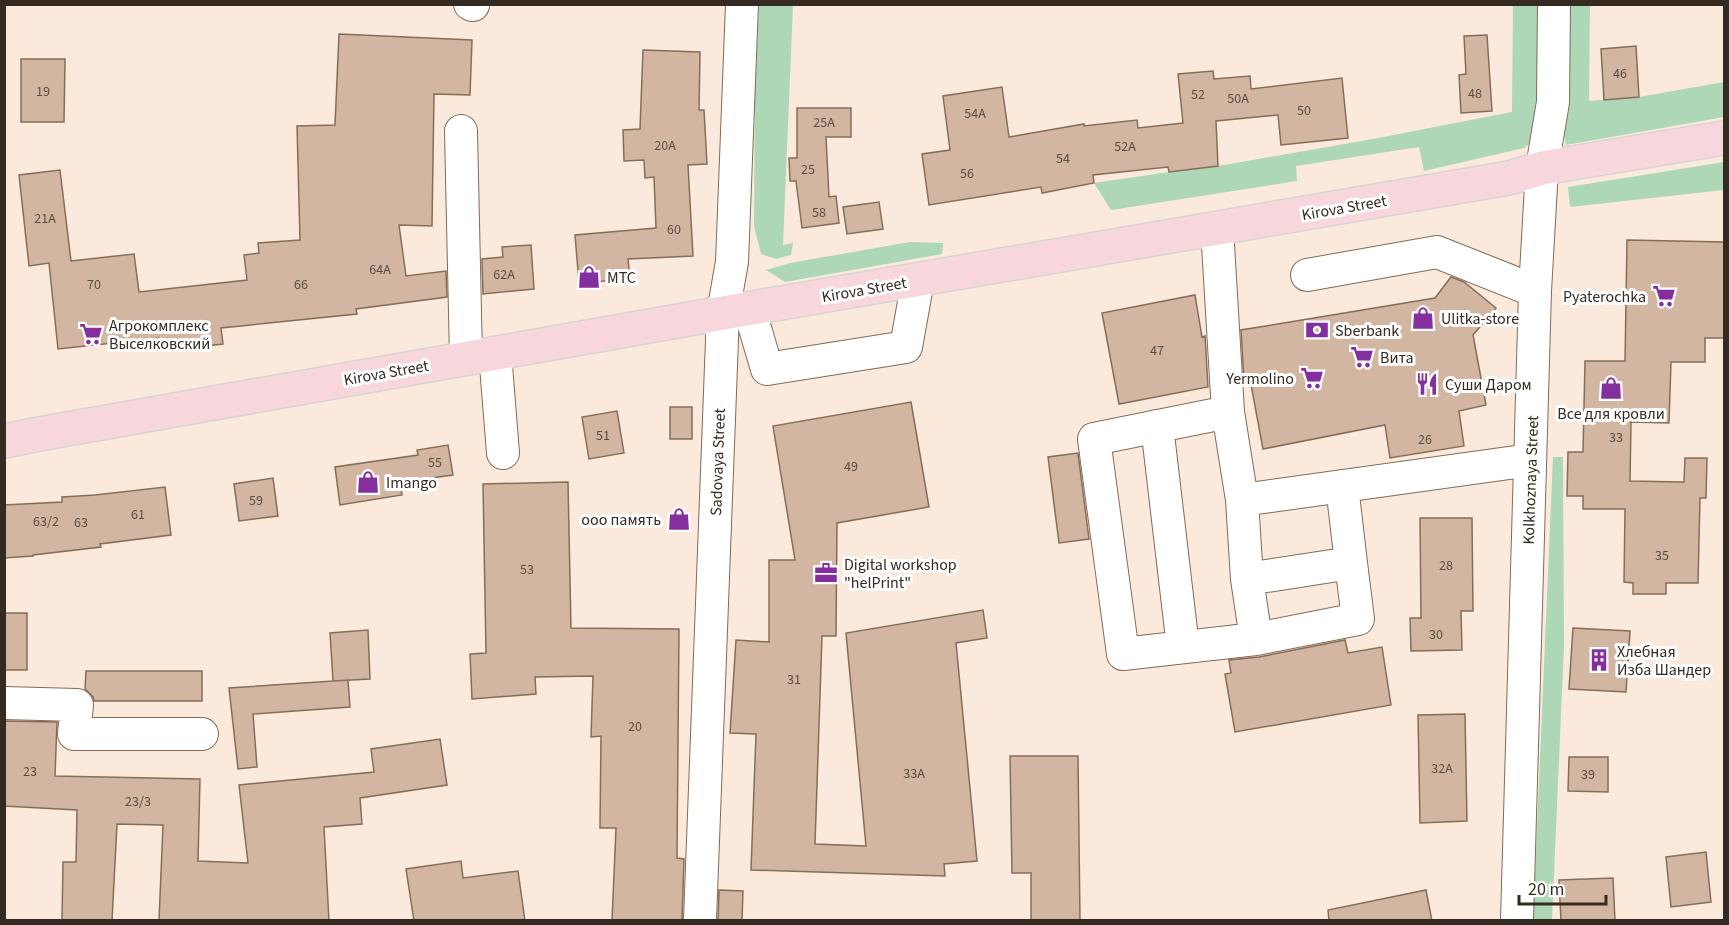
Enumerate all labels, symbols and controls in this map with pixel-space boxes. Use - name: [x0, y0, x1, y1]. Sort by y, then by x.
- house number: 46: [1613, 64, 1627, 84]
- house number: 19: [36, 82, 50, 102]
- house number: 48: [1468, 84, 1482, 104]
- house number: 52: [1191, 85, 1205, 105]
- house number: 50А: [1227, 89, 1249, 109]
- house number: 50: [1297, 101, 1311, 121]
- house number: 54А: [964, 104, 986, 124]
- house number: 25А: [813, 113, 835, 133]
- house number: 20А: [654, 136, 676, 156]
- house number: 52А: [1114, 137, 1136, 157]
- house number: 54: [1056, 149, 1070, 169]
- house number: 25: [801, 160, 815, 180]
- house number: 56: [960, 164, 974, 184]
- street label: Kirova Street: [1300, 190, 1389, 226]
- house number: 58: [812, 203, 826, 223]
- house number: 21А: [34, 209, 56, 229]
- house number: 60: [667, 220, 681, 240]
- house number: 64А: [369, 260, 391, 280]
- shop icon: МТС: [576, 264, 602, 290]
- house number: 62А: [493, 265, 515, 285]
- place label: МТС: [607, 267, 636, 289]
- street label: Kirova Street: [820, 272, 909, 308]
- house number: 70: [87, 275, 101, 295]
- house number: 66: [294, 275, 308, 295]
- supermarket icon: Pyaterochka: [1651, 283, 1677, 309]
- place label: Pyaterochka: [1563, 286, 1646, 308]
- shop icon: Ulitka-store: [1410, 305, 1436, 331]
- place label: Ulitka-store: [1441, 308, 1519, 330]
- place label: Агрокомплекс Выселковский: [109, 315, 210, 355]
- bank icon: Sberbank: [1304, 317, 1330, 343]
- place label: Sberbank: [1335, 320, 1399, 342]
- supermarket icon: Агрокомплекс Выселковский: [78, 321, 104, 347]
- house number: 47: [1150, 341, 1164, 361]
- supermarket icon: Вита: [1349, 344, 1375, 370]
- place label: Вита: [1380, 347, 1414, 369]
- street label: Kirova Street: [342, 355, 431, 391]
- supermarket icon: Yermolino: [1299, 365, 1325, 391]
- place label: Yermolino: [1225, 368, 1294, 390]
- restaurant icon: Суши Даром: [1414, 371, 1440, 397]
- place label: Суши Даром: [1445, 374, 1532, 396]
- shop icon: Все для кровли: [1598, 375, 1624, 401]
- place label: Все для кровли: [1557, 403, 1665, 425]
- street label: Sadovaya Street: [705, 407, 731, 516]
- street label: Kolkhoznaya Street: [1518, 414, 1544, 545]
- house number: 51: [596, 426, 610, 446]
- house number: 33: [1609, 428, 1623, 448]
- house number: 26: [1418, 430, 1432, 450]
- house number: 55: [428, 453, 442, 473]
- house number: 49: [844, 457, 858, 477]
- shop icon: Imango: [355, 469, 381, 495]
- place label: Imango: [386, 472, 437, 494]
- house number: 59: [249, 491, 263, 511]
- house number: 61: [131, 505, 145, 525]
- shop icon: ооо память: [666, 506, 692, 532]
- place label: ооо память: [581, 509, 661, 531]
- house number: 63/2: [33, 512, 59, 532]
- house number: 63: [74, 513, 88, 533]
- house number: 35: [1655, 546, 1669, 566]
- place label: Digital workshop "helPrint": [844, 554, 957, 594]
- house number: 28: [1439, 556, 1453, 576]
- house number: 53: [520, 560, 534, 580]
- office icon: Digital workshop "helPrint": [813, 560, 839, 586]
- house number: 30: [1429, 625, 1443, 645]
- place label: Хлебная Изба Шандер: [1617, 641, 1711, 681]
- building icon: Хлебная Изба Шандер: [1586, 647, 1612, 673]
- house number: 31: [787, 670, 801, 690]
- house number: 20: [628, 717, 642, 737]
- house number: 32А: [1431, 759, 1453, 779]
- house number: 23: [23, 762, 37, 782]
- house number: 33А: [903, 764, 925, 784]
- house number: 39: [1581, 765, 1595, 785]
- house number: 23/3: [125, 792, 151, 812]
- scale bar: [1519, 868, 1606, 906]
- text: 20 m: [1528, 877, 1564, 902]

